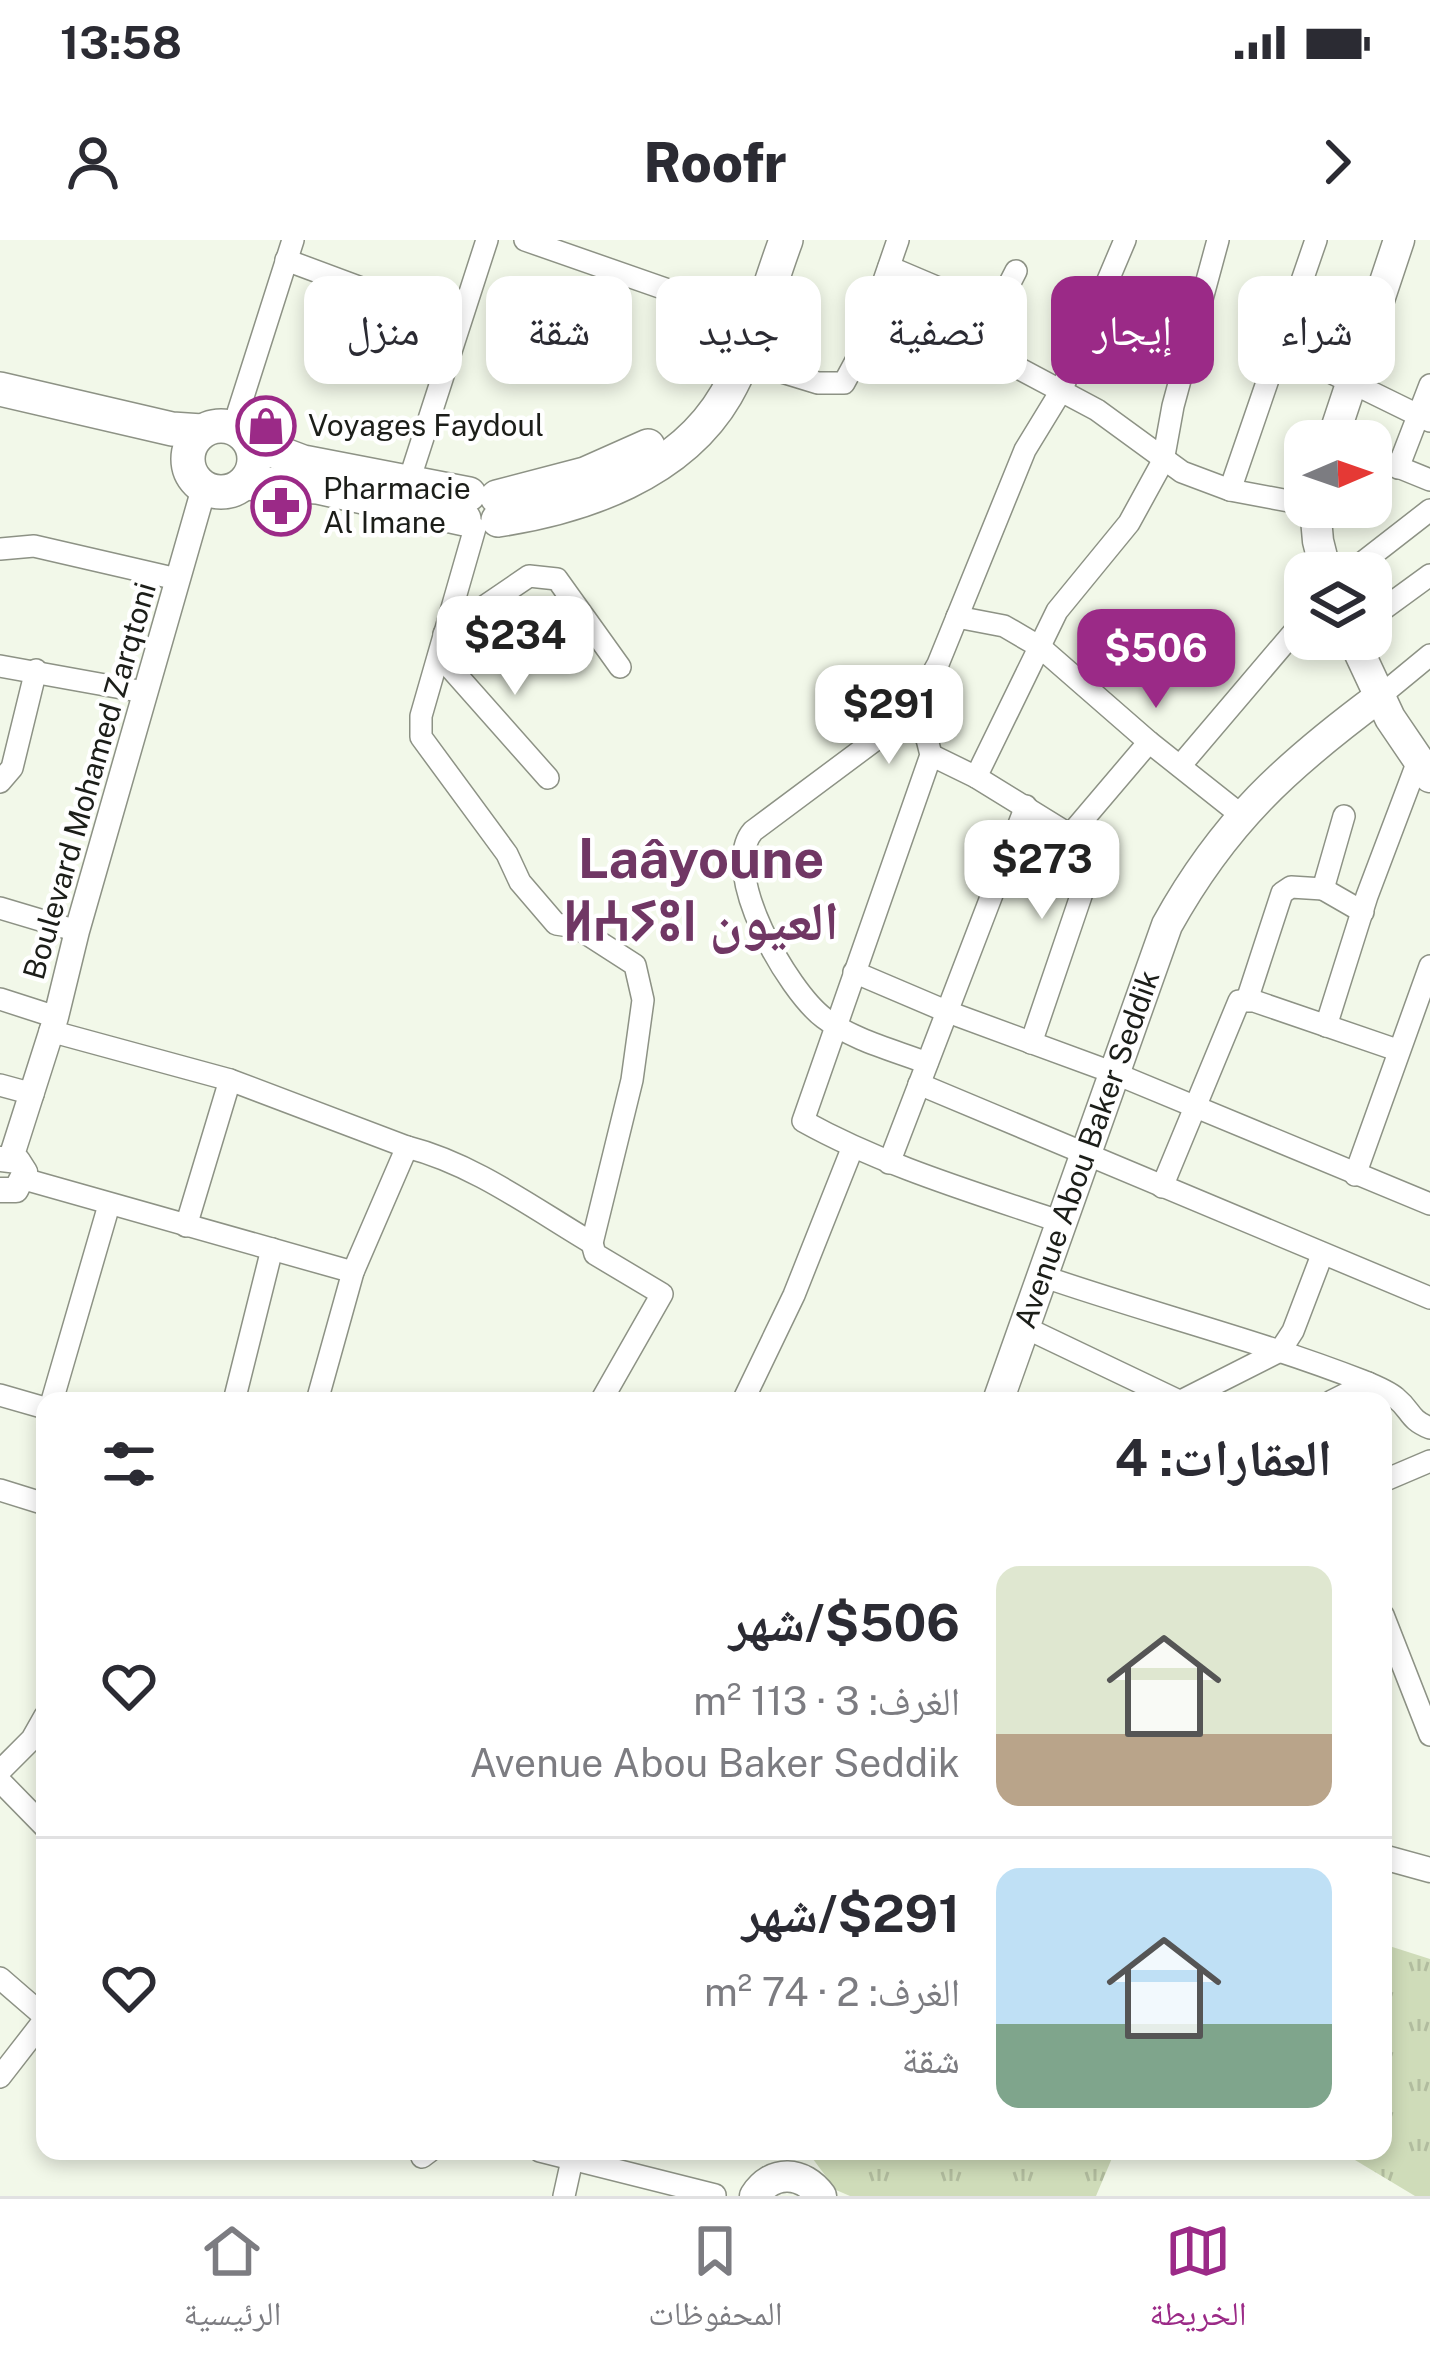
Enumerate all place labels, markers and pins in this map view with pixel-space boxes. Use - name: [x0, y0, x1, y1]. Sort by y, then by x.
- shop icon: Voyages Faydoul: [235, 395, 297, 457]
- place label: Voyages Faydoul: [308, 407, 544, 443]
- place label: Pharmacie Al Imane: [323, 470, 471, 540]
- pharmacy icon: Pharmacie Al Imane: [250, 475, 312, 537]
- pin: $234: [444, 596, 586, 698]
- pin: $506: [1085, 609, 1227, 711]
- pin: $291: [818, 665, 960, 767]
- pin: $273: [971, 820, 1113, 922]

